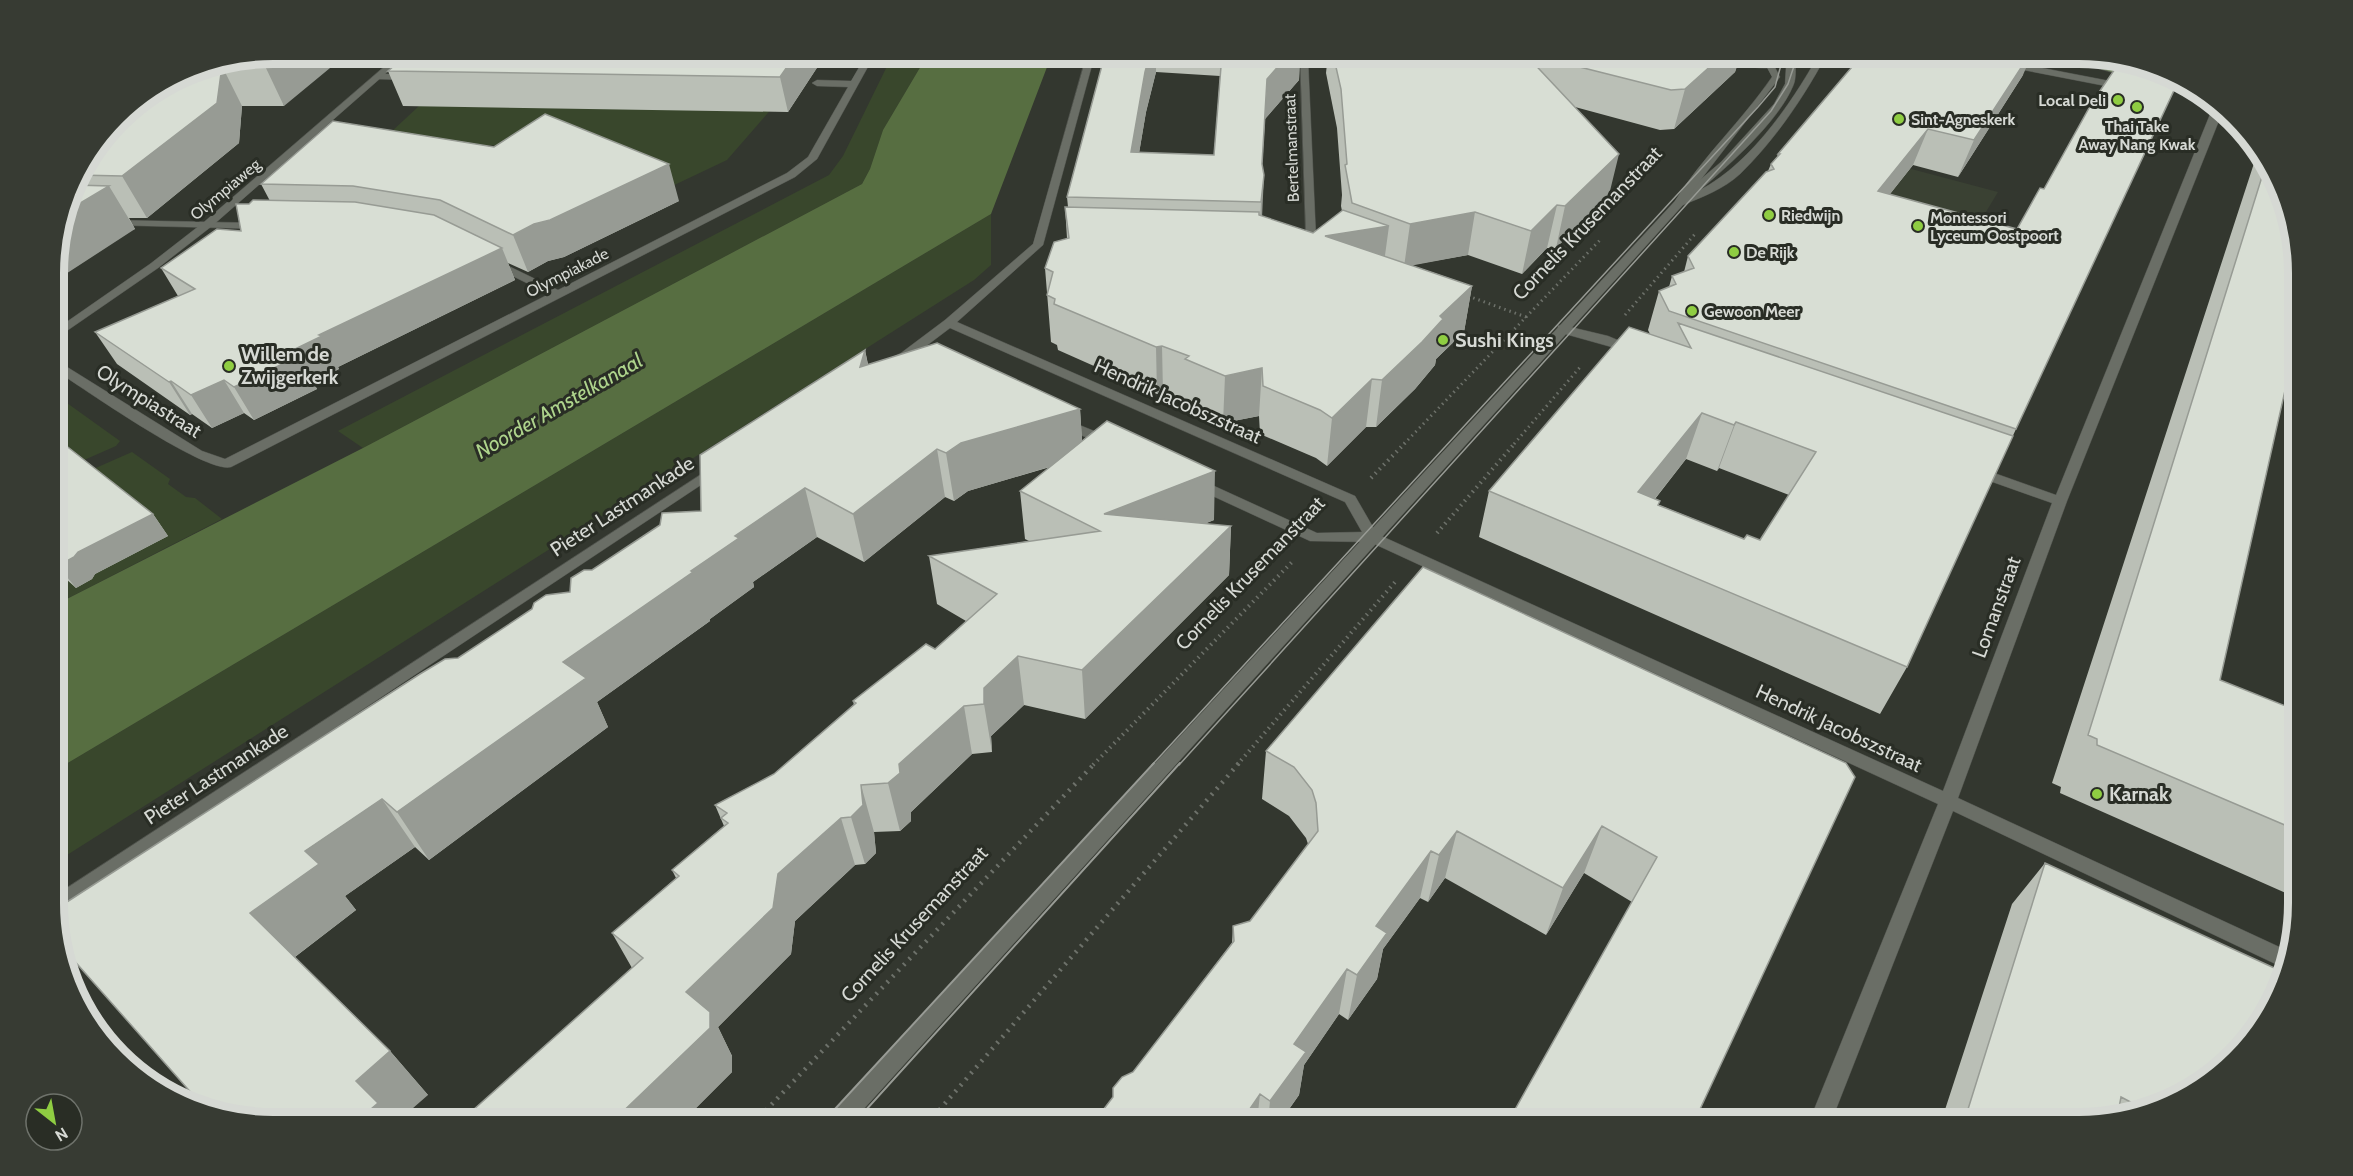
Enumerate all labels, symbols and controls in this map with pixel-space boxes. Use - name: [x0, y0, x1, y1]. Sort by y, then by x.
- place label: Local Deli: [2038, 91, 2106, 110]
- street label: Bertelmanstraat: [1280, 93, 1303, 202]
- marker: Local Deli: [2111, 93, 2125, 107]
- marker: Thai Take Away Nang Kwak: [2130, 100, 2144, 114]
- place label: Sint-Agneskerk: [1911, 110, 2016, 129]
- marker: Sint-Agneskerk: [1892, 112, 1906, 126]
- place label: Thai Take Away Nang Kwak: [2078, 117, 2196, 154]
- street label: Cornelis Krusemanstraat: [1507, 141, 1667, 305]
- street label: Olympiaweg: [186, 154, 265, 224]
- place label: Riedwijn: [1781, 206, 1840, 225]
- marker: Riedwijn: [1762, 208, 1776, 222]
- place label: Montessori Lyceum Oostpoort: [1930, 208, 2059, 245]
- marker: Montessori Lyceum Oostpoort: [1911, 219, 1925, 233]
- place label: De Rijk: [1746, 243, 1795, 262]
- street label: Olympiakade: [523, 244, 612, 301]
- marker: De Rijk: [1727, 245, 1741, 259]
- place label: Gewoon Meer: [1704, 302, 1801, 321]
- marker: Gewoon Meer: [1685, 304, 1699, 318]
- place label: Sushi Kings: [1455, 328, 1554, 352]
- marker: Sushi Kings: [1436, 333, 1450, 347]
- place label: Willem de Zwijgerkerk: [241, 342, 339, 389]
- water label: Noorder Amstelkanaal: [471, 347, 647, 464]
- street label: Hendrik Jacobszstraat: [1091, 353, 1266, 449]
- street label: Olympiastraat: [92, 359, 206, 443]
- marker: Willem de Zwijgerkerk: [222, 359, 236, 373]
- street label: Pieter Lastmankade: [546, 451, 698, 561]
- street label: Cornelis Krusemanstraat: [1170, 491, 1330, 655]
- street label: Lomanstraat: [1967, 553, 2026, 661]
- street label: Hendrik Jacobszstraat: [1752, 679, 1926, 777]
- street label: Pieter Lastmankade: [140, 719, 292, 829]
- place label: Karnak: [2109, 782, 2169, 806]
- marker: Karnak: [2090, 787, 2104, 801]
- street label: Cornelis Krusemanstraat: [836, 841, 993, 1007]
- north arrow: [24, 1092, 84, 1152]
- text: N: [52, 1123, 71, 1145]

